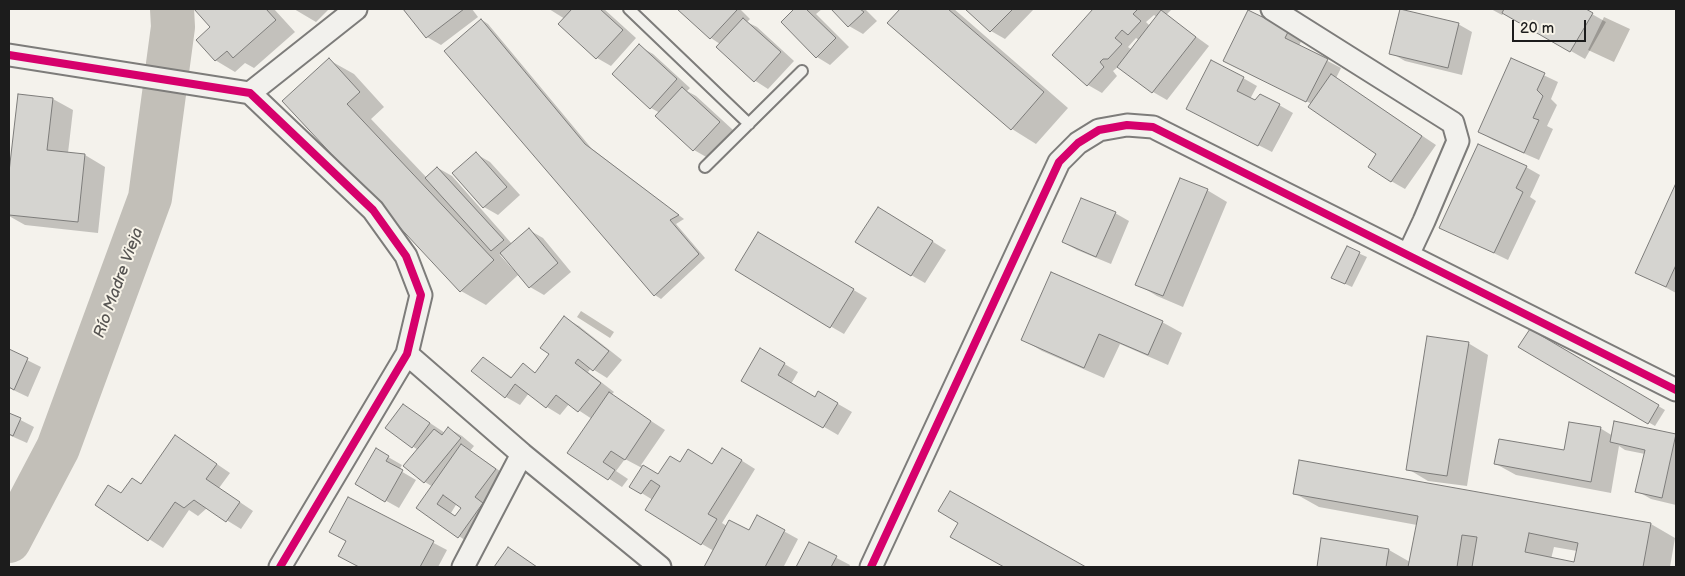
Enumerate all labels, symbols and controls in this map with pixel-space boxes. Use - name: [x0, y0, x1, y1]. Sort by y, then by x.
- scale bar: [1515, 10, 1589, 42]
- text: 20 m: [1520, 19, 1554, 38]
- water label: Río Madre Vieja: [90, 225, 148, 341]

